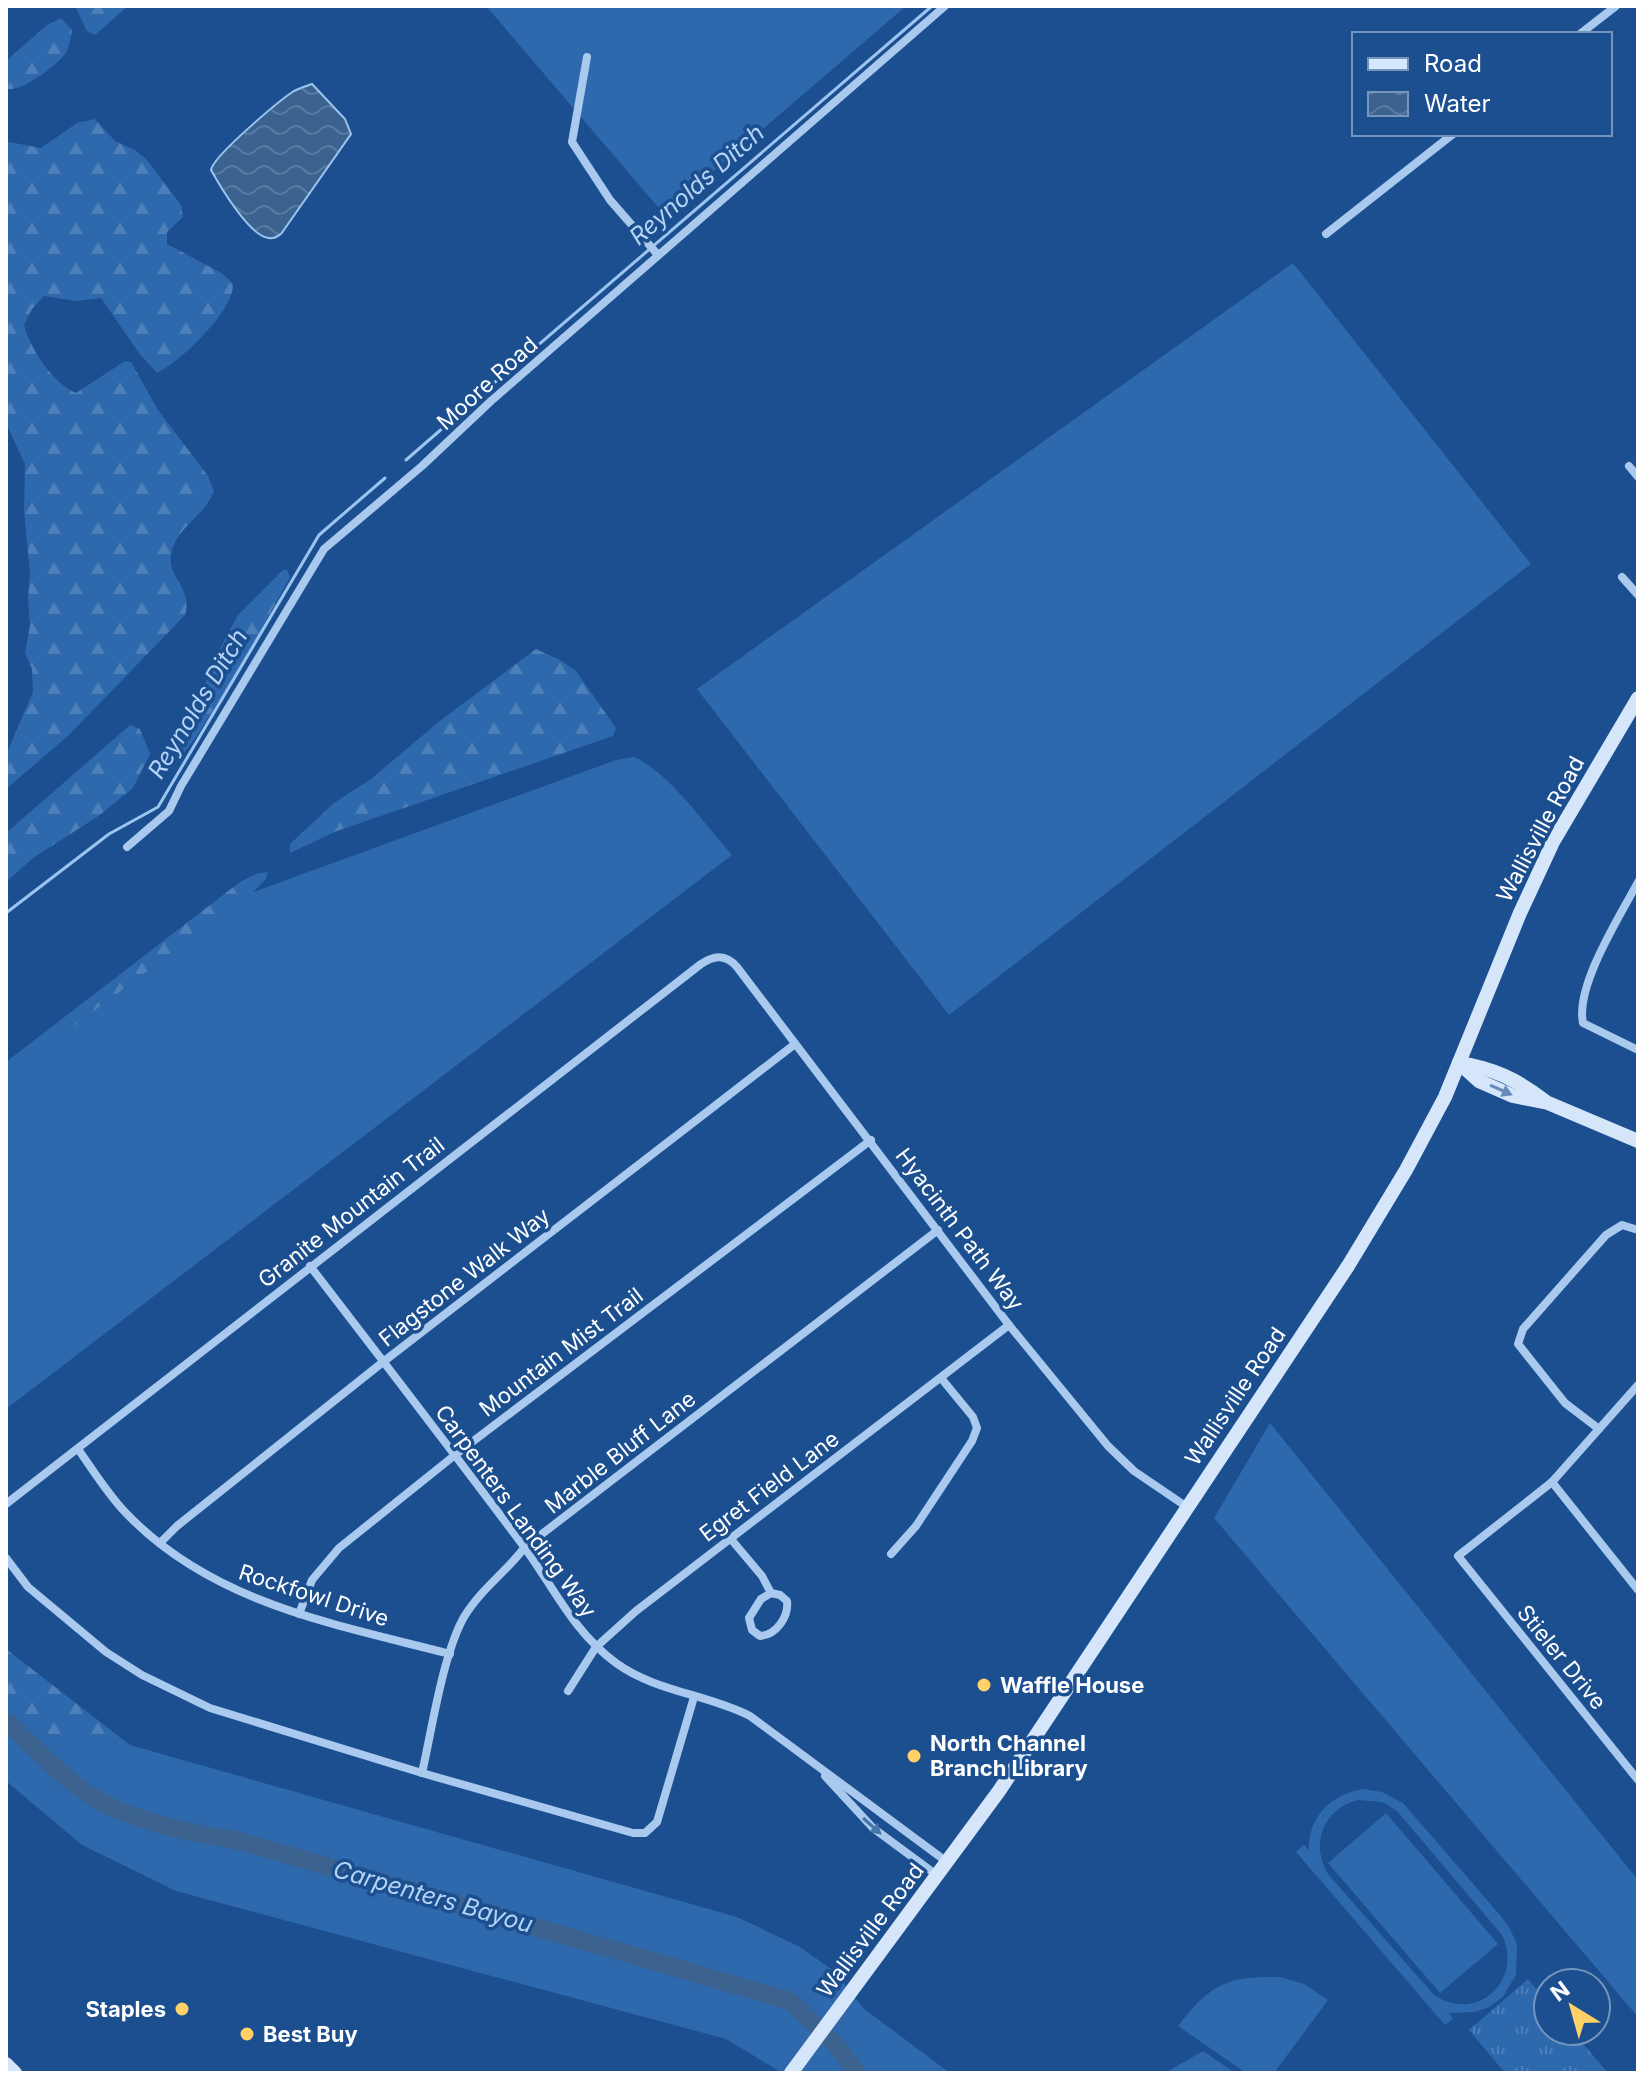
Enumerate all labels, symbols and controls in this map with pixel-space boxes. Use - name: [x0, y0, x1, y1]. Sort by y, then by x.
- legend: [1352, 32, 1612, 136]
- text: Road: [1424, 49, 1482, 78]
- text: Water: [1424, 89, 1491, 118]
- water label: Reynolds Ditch: [623, 118, 770, 251]
- street label: Moore Road: [431, 331, 543, 435]
- water label: Reynolds Ditch: [142, 624, 254, 784]
- street label: Wallisville Road: [1491, 752, 1589, 906]
- one-way arrow: [1489, 1084, 1512, 1097]
- street label: Granite Mountain Trail: [253, 1131, 449, 1293]
- street label: Hyacinth Path Way: [891, 1143, 1029, 1315]
- street label: Flagstone Walk Way: [373, 1202, 555, 1352]
- street label: Mountain Mist Trail: [474, 1282, 648, 1422]
- street label: Wallisville Road: [1179, 1322, 1291, 1470]
- street label: Marble Bluff Lane: [540, 1385, 700, 1519]
- street label: Carpenters Landing Way: [430, 1400, 602, 1622]
- street label: Egret Field Lane: [694, 1425, 844, 1547]
- street label: Rockfowl Drive: [236, 1559, 392, 1631]
- street label: Stieler Drive: [1512, 1600, 1612, 1714]
- place label: Waffle House: [1000, 1672, 1144, 1698]
- marker: Waffle House: [975, 1676, 993, 1694]
- place label: North Channel Branch Library: [930, 1730, 1088, 1781]
- marker: North Channel Branch Library: [905, 1747, 923, 1765]
- one-way arrow: [862, 1817, 882, 1835]
- water label: Carpenters Bayou: [330, 1854, 536, 1939]
- street label: Wallisville Road: [811, 1858, 929, 2002]
- north arrow: [1532, 1967, 1612, 2047]
- text: N: [1545, 1976, 1574, 2006]
- place label: Staples: [85, 1996, 166, 2022]
- marker: Staples: [173, 2000, 191, 2018]
- place label: Best Buy: [263, 2021, 358, 2047]
- marker: Best Buy: [238, 2025, 256, 2043]

